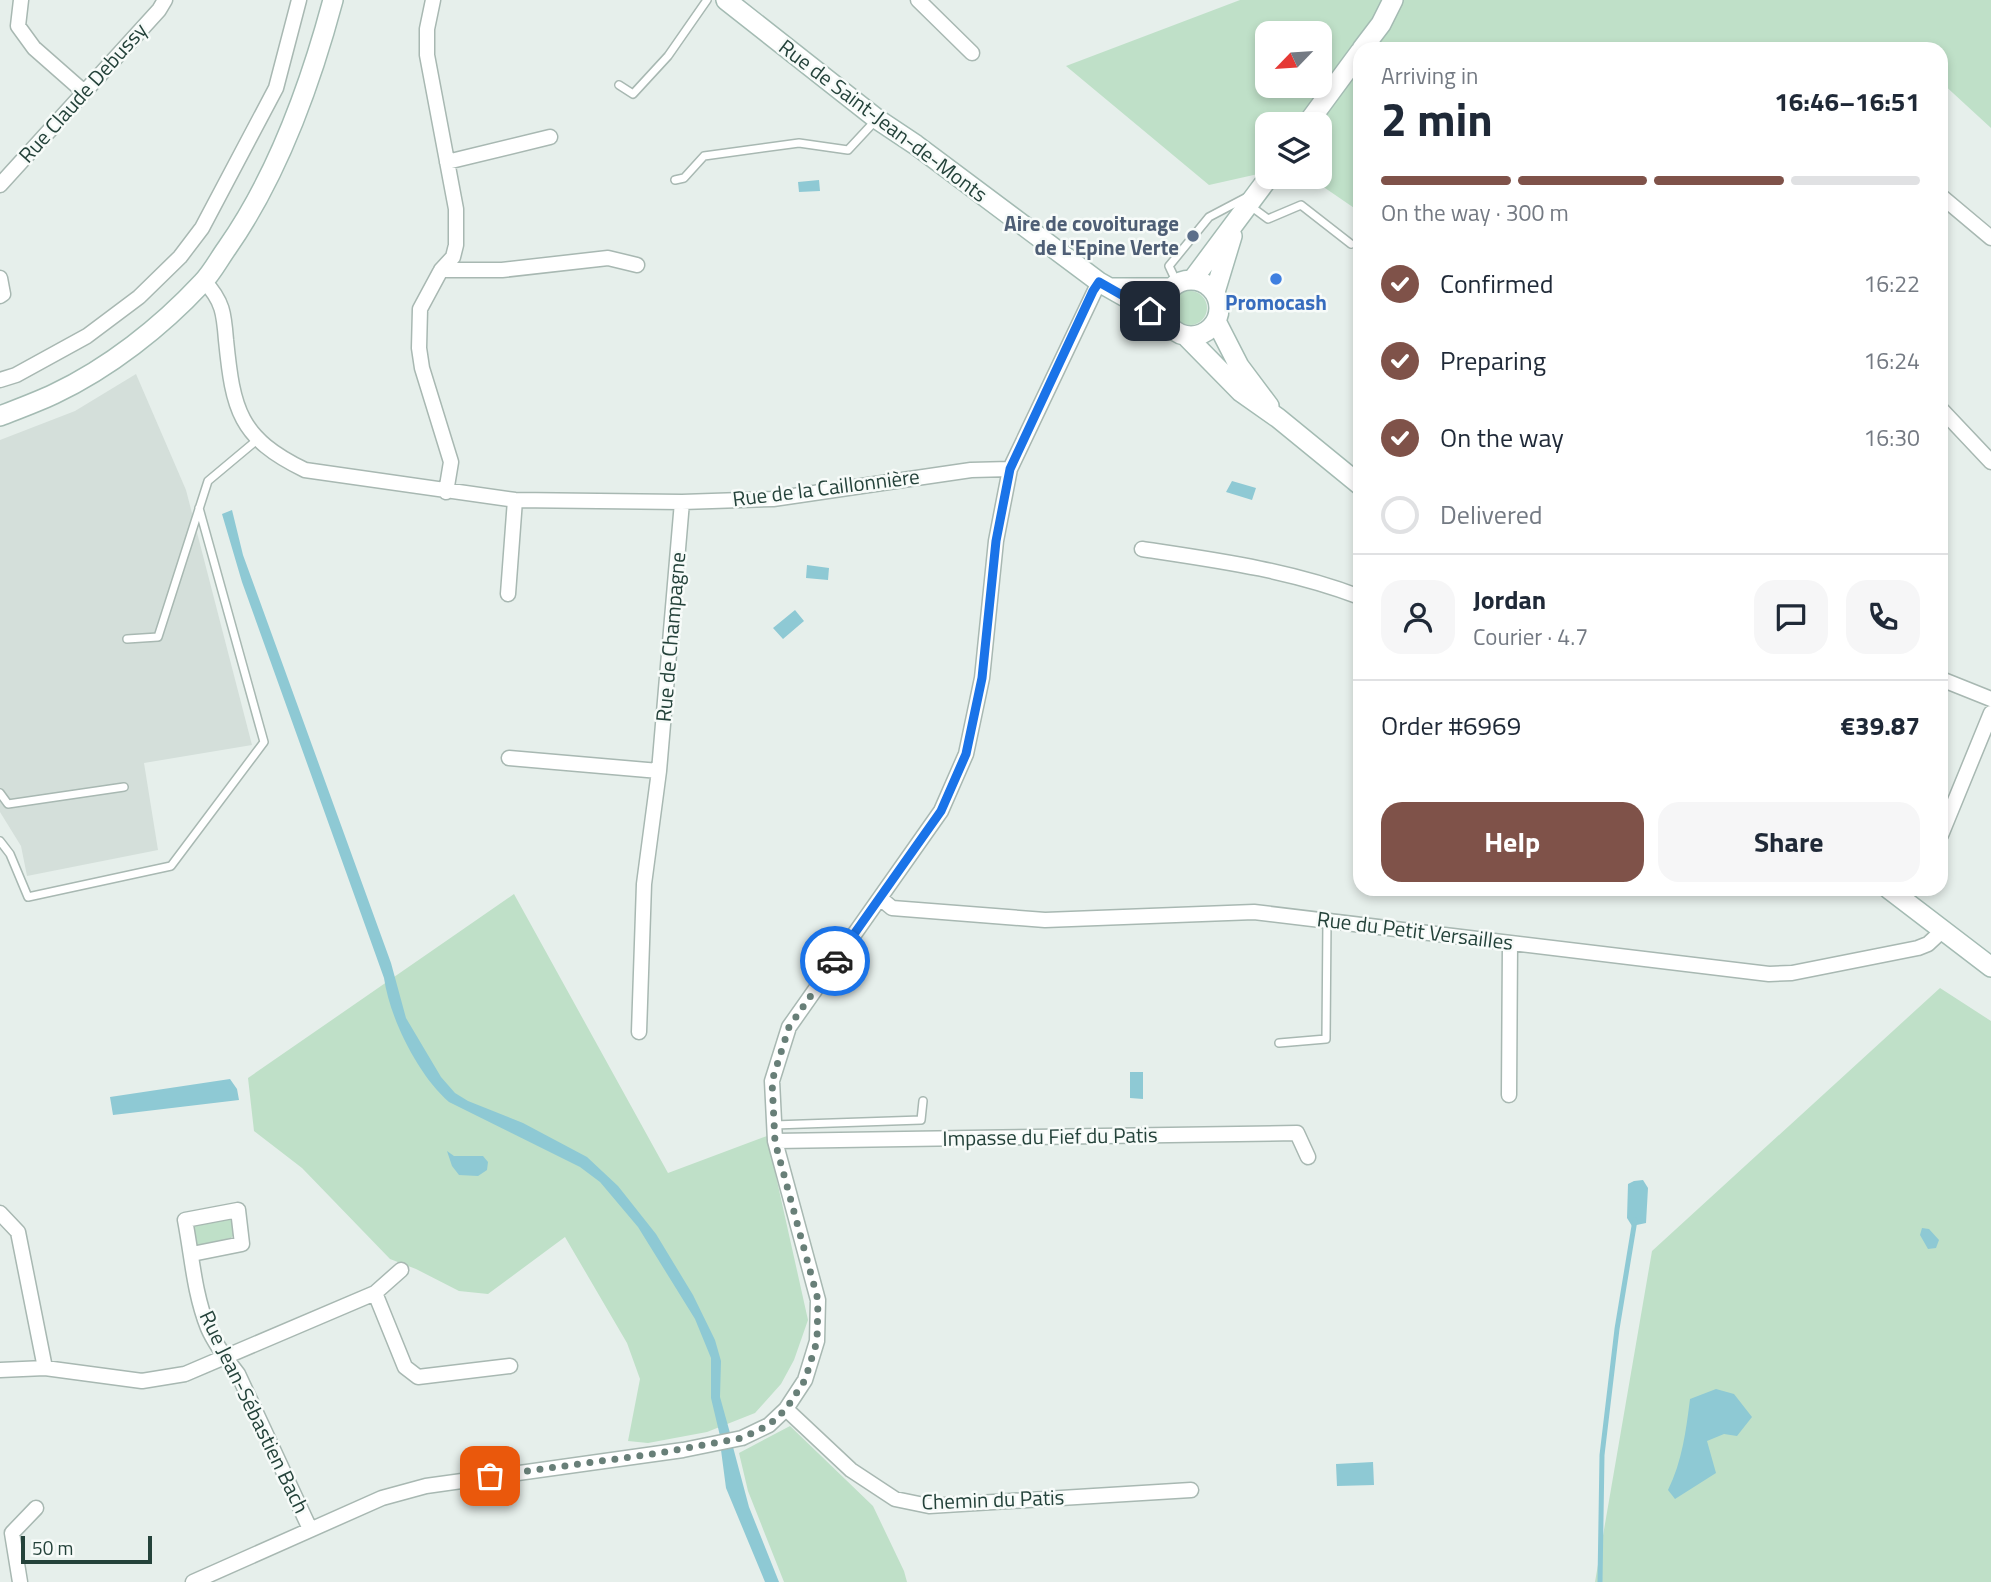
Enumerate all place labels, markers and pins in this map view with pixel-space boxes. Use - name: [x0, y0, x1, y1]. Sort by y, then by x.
- place label: Aire de covoiturage de L'Epine Verte: [1004, 207, 1179, 263]
- marker: Aire de covoiturage de L'Epine Verte: [1185, 228, 1201, 244]
- marker: Promocash: [1268, 271, 1284, 287]
- pin: [1120, 281, 1180, 341]
- place label: Promocash: [1225, 286, 1327, 318]
- pin: [460, 1446, 520, 1506]

